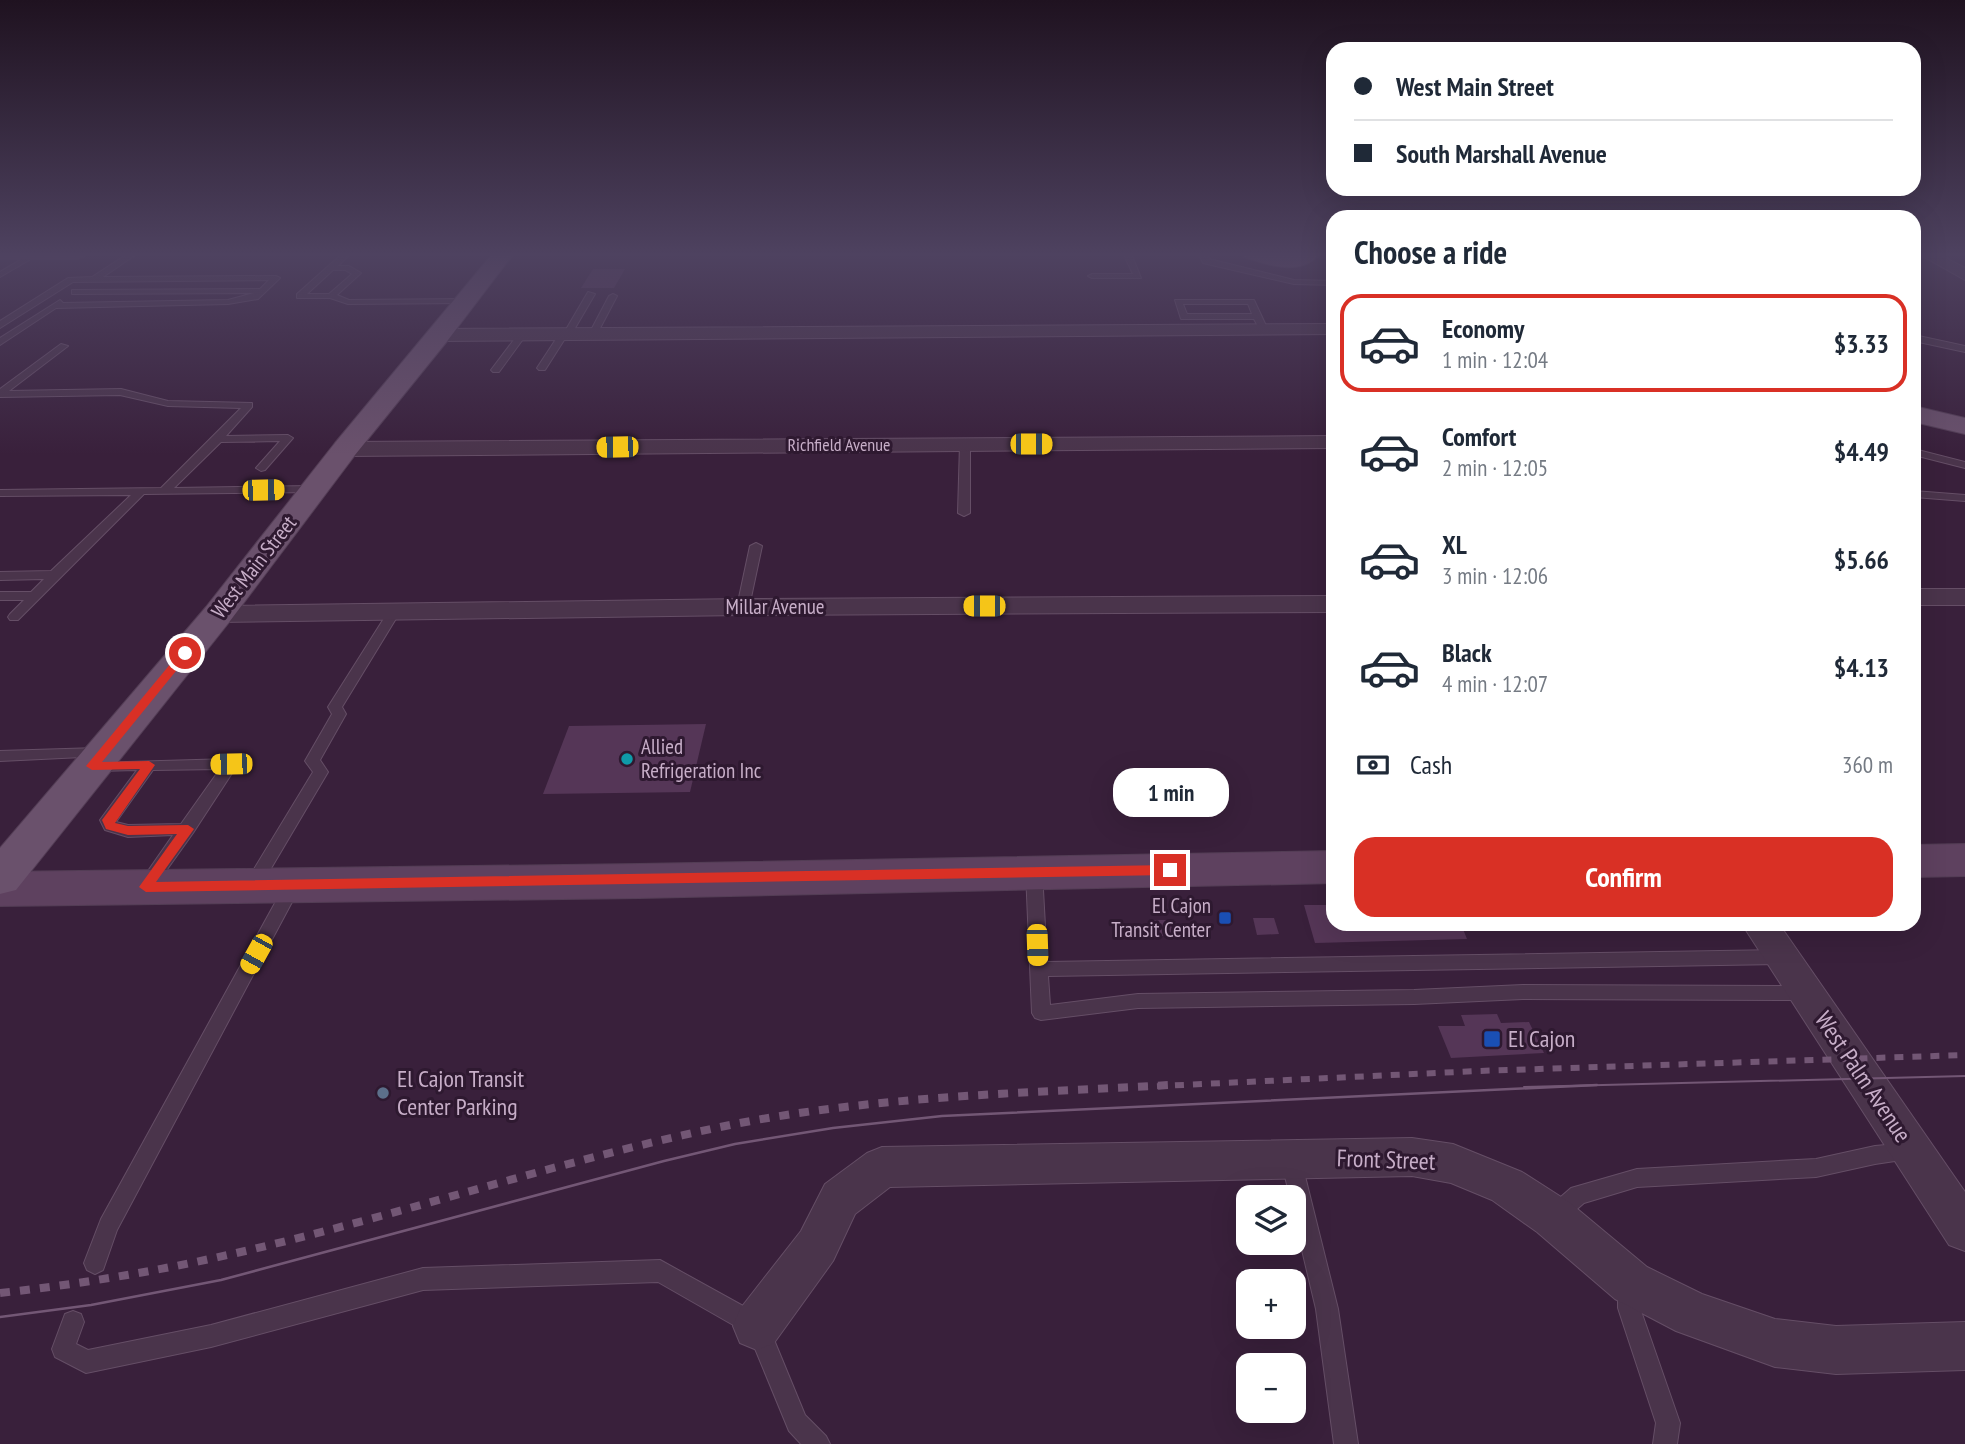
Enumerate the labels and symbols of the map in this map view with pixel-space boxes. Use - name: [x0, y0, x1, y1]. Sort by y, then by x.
- street label: Richfield Avenue: [787, 433, 891, 456]
- car: [1011, 434, 1053, 455]
- car: [596, 436, 639, 458]
- car: [242, 479, 285, 501]
- street label: West Main Street: [205, 510, 302, 623]
- street label: Millar Avenue: [726, 593, 824, 620]
- car: [964, 596, 1006, 617]
- route start: [169, 637, 201, 669]
- place label: Allied Refrigeration Inc: [641, 733, 762, 784]
- marker: Allied Refrigeration Inc: [619, 751, 635, 767]
- car: [210, 753, 253, 775]
- callout: 1 min: [1112, 768, 1228, 818]
- route end: [1154, 854, 1186, 886]
- place label: El Cajon Transit Center: [1111, 892, 1211, 943]
- marker: El Cajon Transit Center: [1217, 910, 1233, 926]
- car: [1026, 924, 1049, 966]
- car: [237, 931, 276, 977]
- street label: West Palm Avenue: [1808, 1005, 1919, 1148]
- place label: El Cajon: [1508, 1023, 1575, 1054]
- marker: El Cajon: [1482, 1029, 1502, 1049]
- place label: El Cajon Transit Center Parking: [397, 1063, 525, 1122]
- marker: El Cajon Transit Center Parking: [375, 1085, 391, 1101]
- street label: Front Street: [1336, 1142, 1436, 1177]

